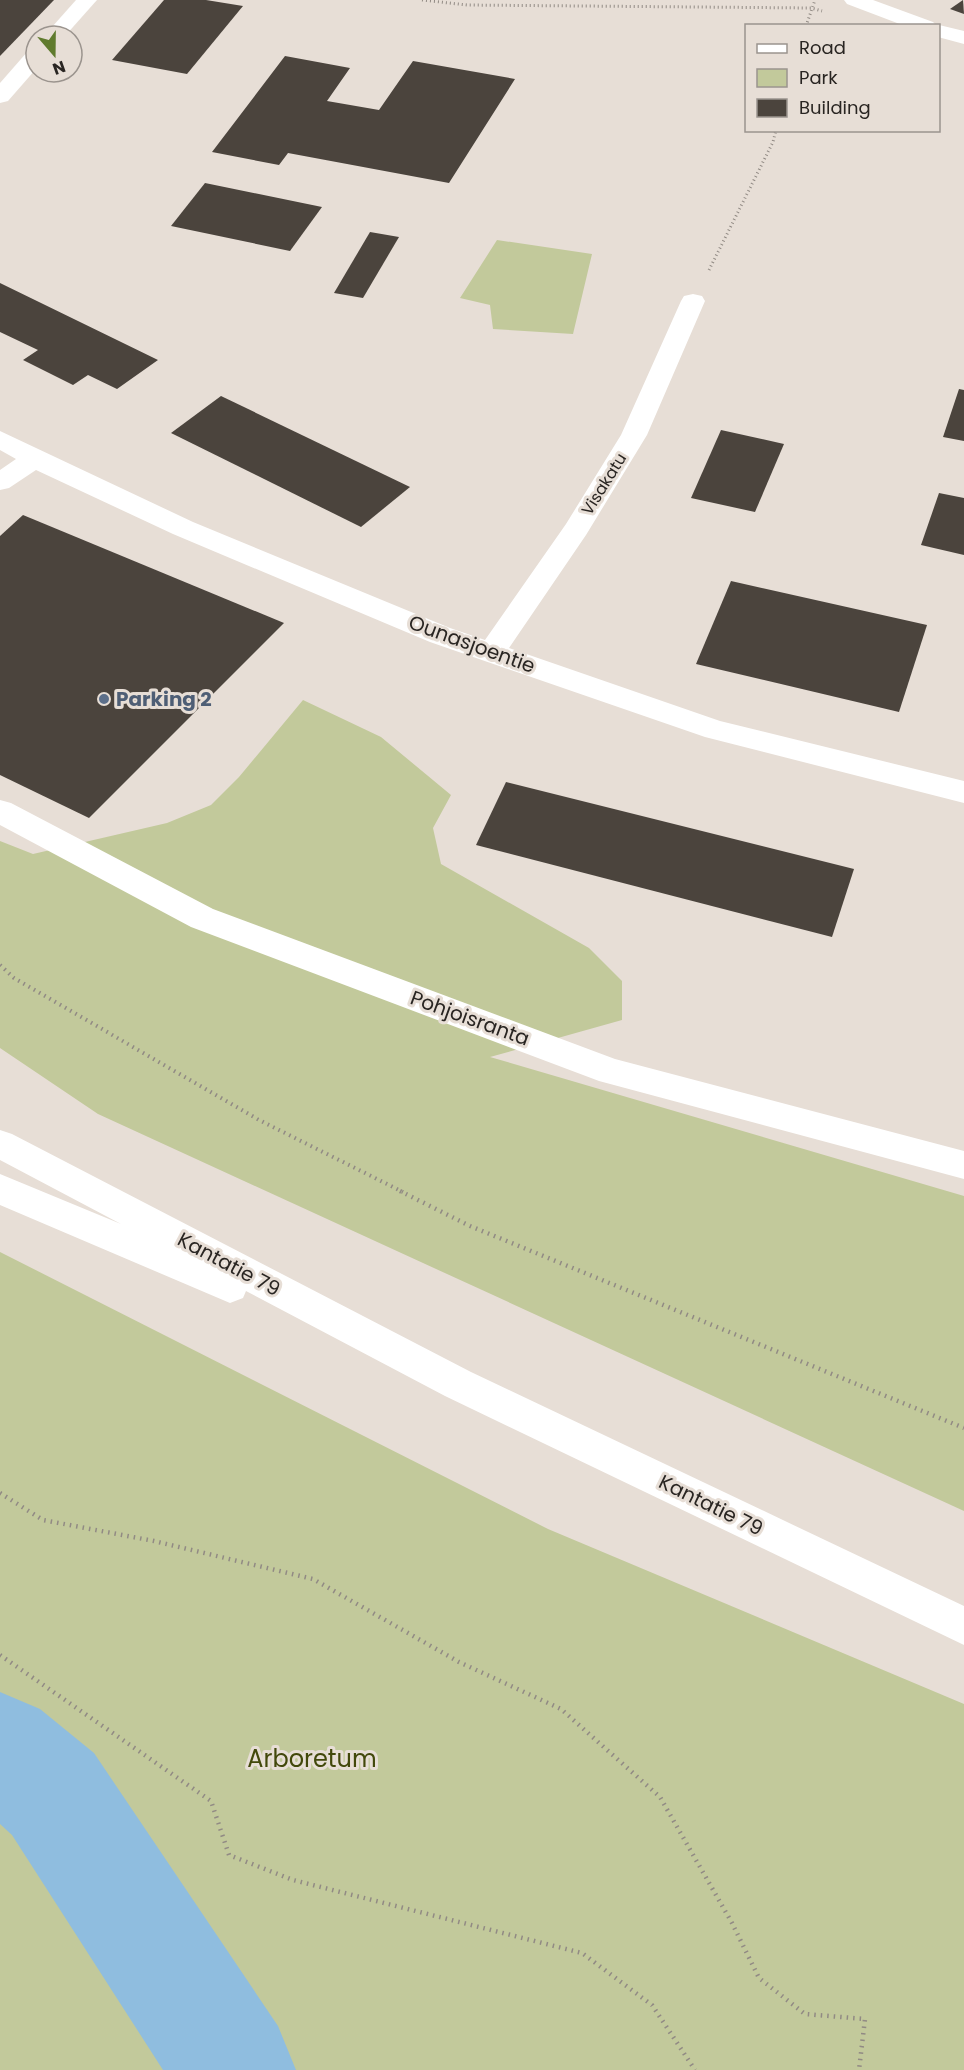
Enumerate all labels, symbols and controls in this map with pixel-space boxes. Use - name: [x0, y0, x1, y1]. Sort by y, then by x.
- north arrow: [24, 24, 84, 84]
- legend: [745, 24, 940, 132]
- text: Road: [799, 35, 846, 60]
- text: N: [49, 55, 69, 80]
- text: Park: [799, 65, 838, 90]
- text: Building: [799, 95, 871, 120]
- street label: Visakatu: [576, 449, 632, 519]
- street label: Ounasjoentie: [405, 608, 539, 680]
- place label: Parking 2: [116, 685, 212, 713]
- marker: Parking 2: [97, 692, 111, 706]
- street label: Pohjoisranta: [407, 983, 533, 1053]
- street label: Kantatie 79: [173, 1225, 285, 1303]
- street label: Kantatie 79: [654, 1468, 768, 1542]
- park label: Arboretum: [247, 1742, 377, 1775]

